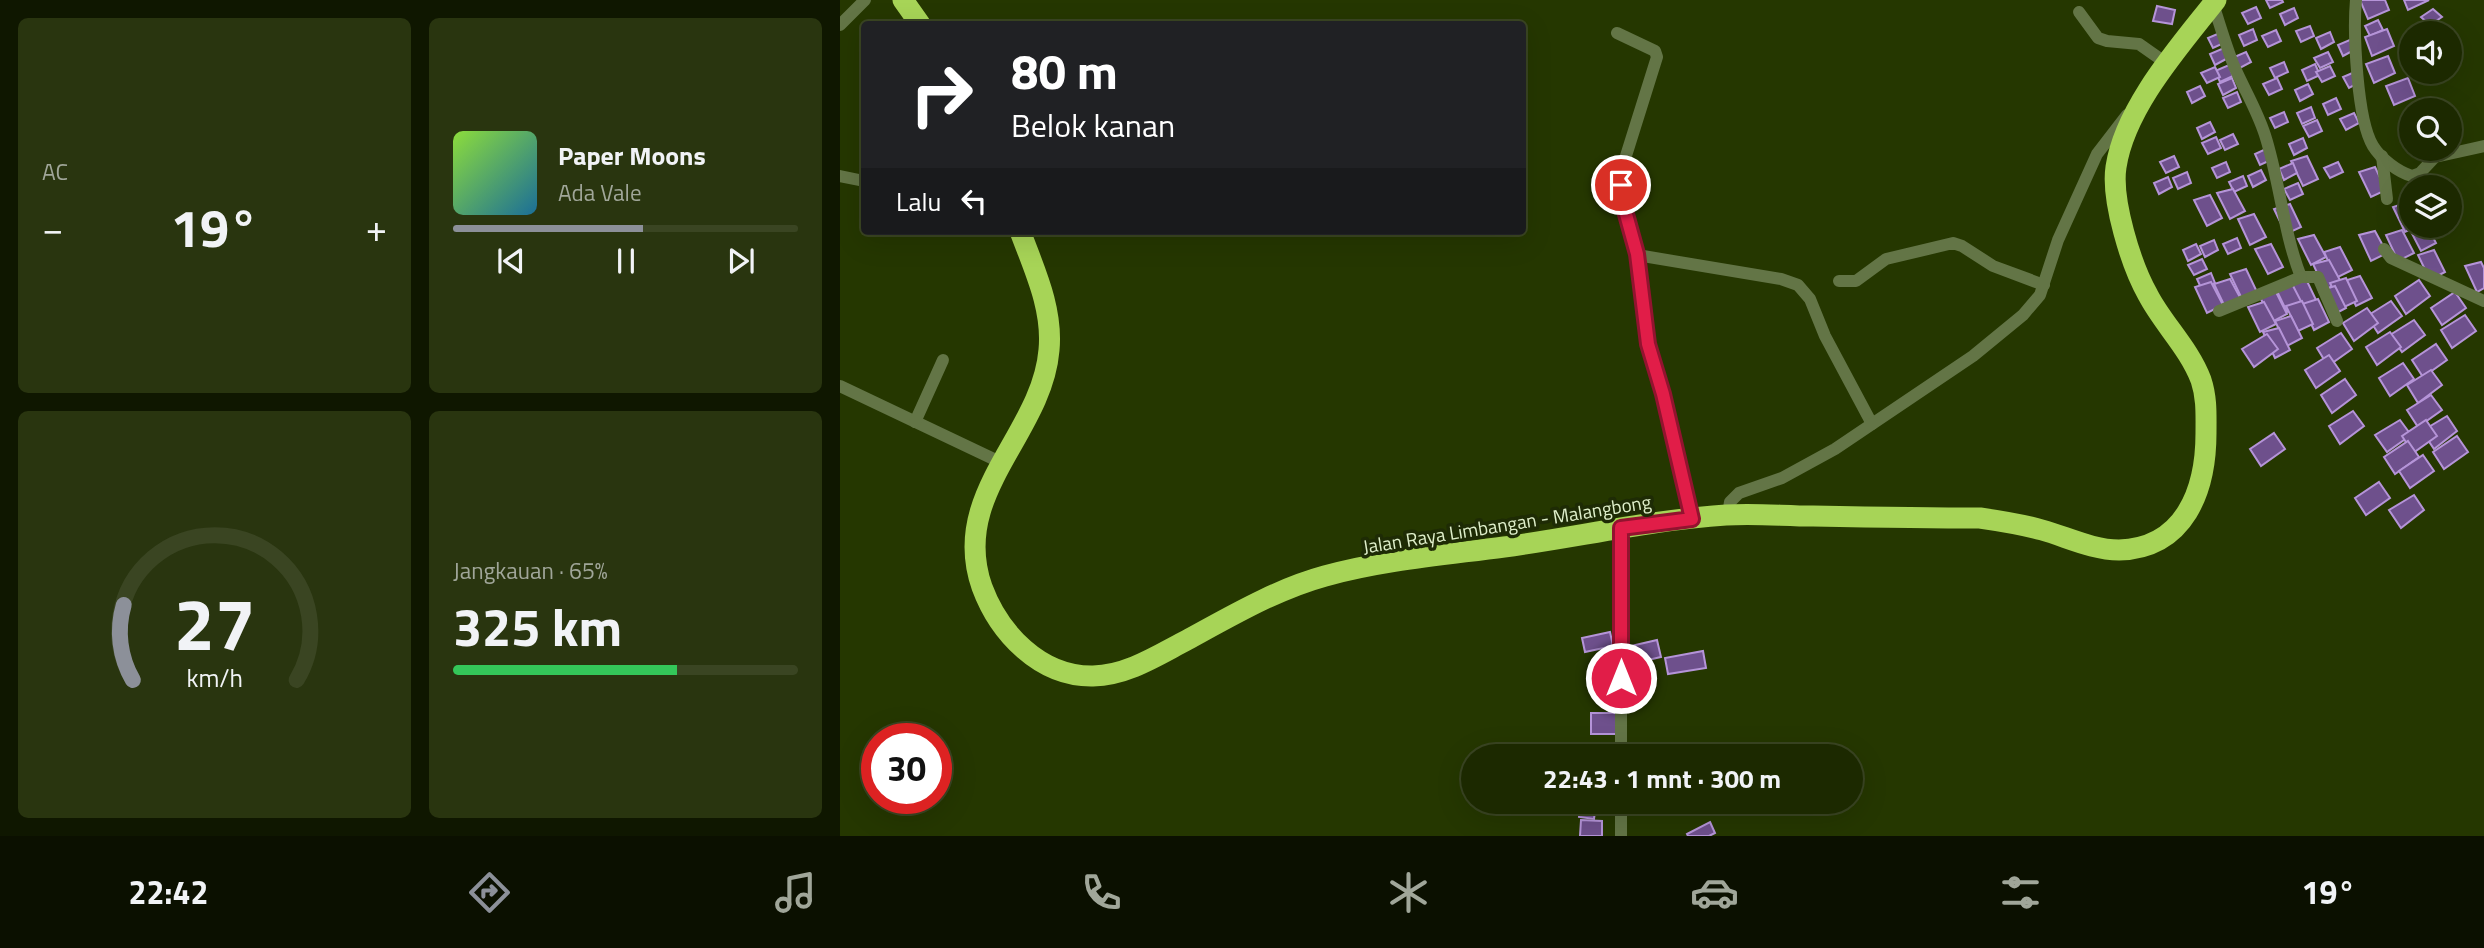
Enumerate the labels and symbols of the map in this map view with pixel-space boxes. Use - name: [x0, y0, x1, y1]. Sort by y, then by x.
- pin: [1591, 155, 1651, 215]
- street label: Jalan Raya Limbangan - Malangbong: [1361, 486, 1653, 561]
- position arrow: [1584, 641, 1658, 715]
- speed limit sign: 30: [861, 723, 952, 814]

